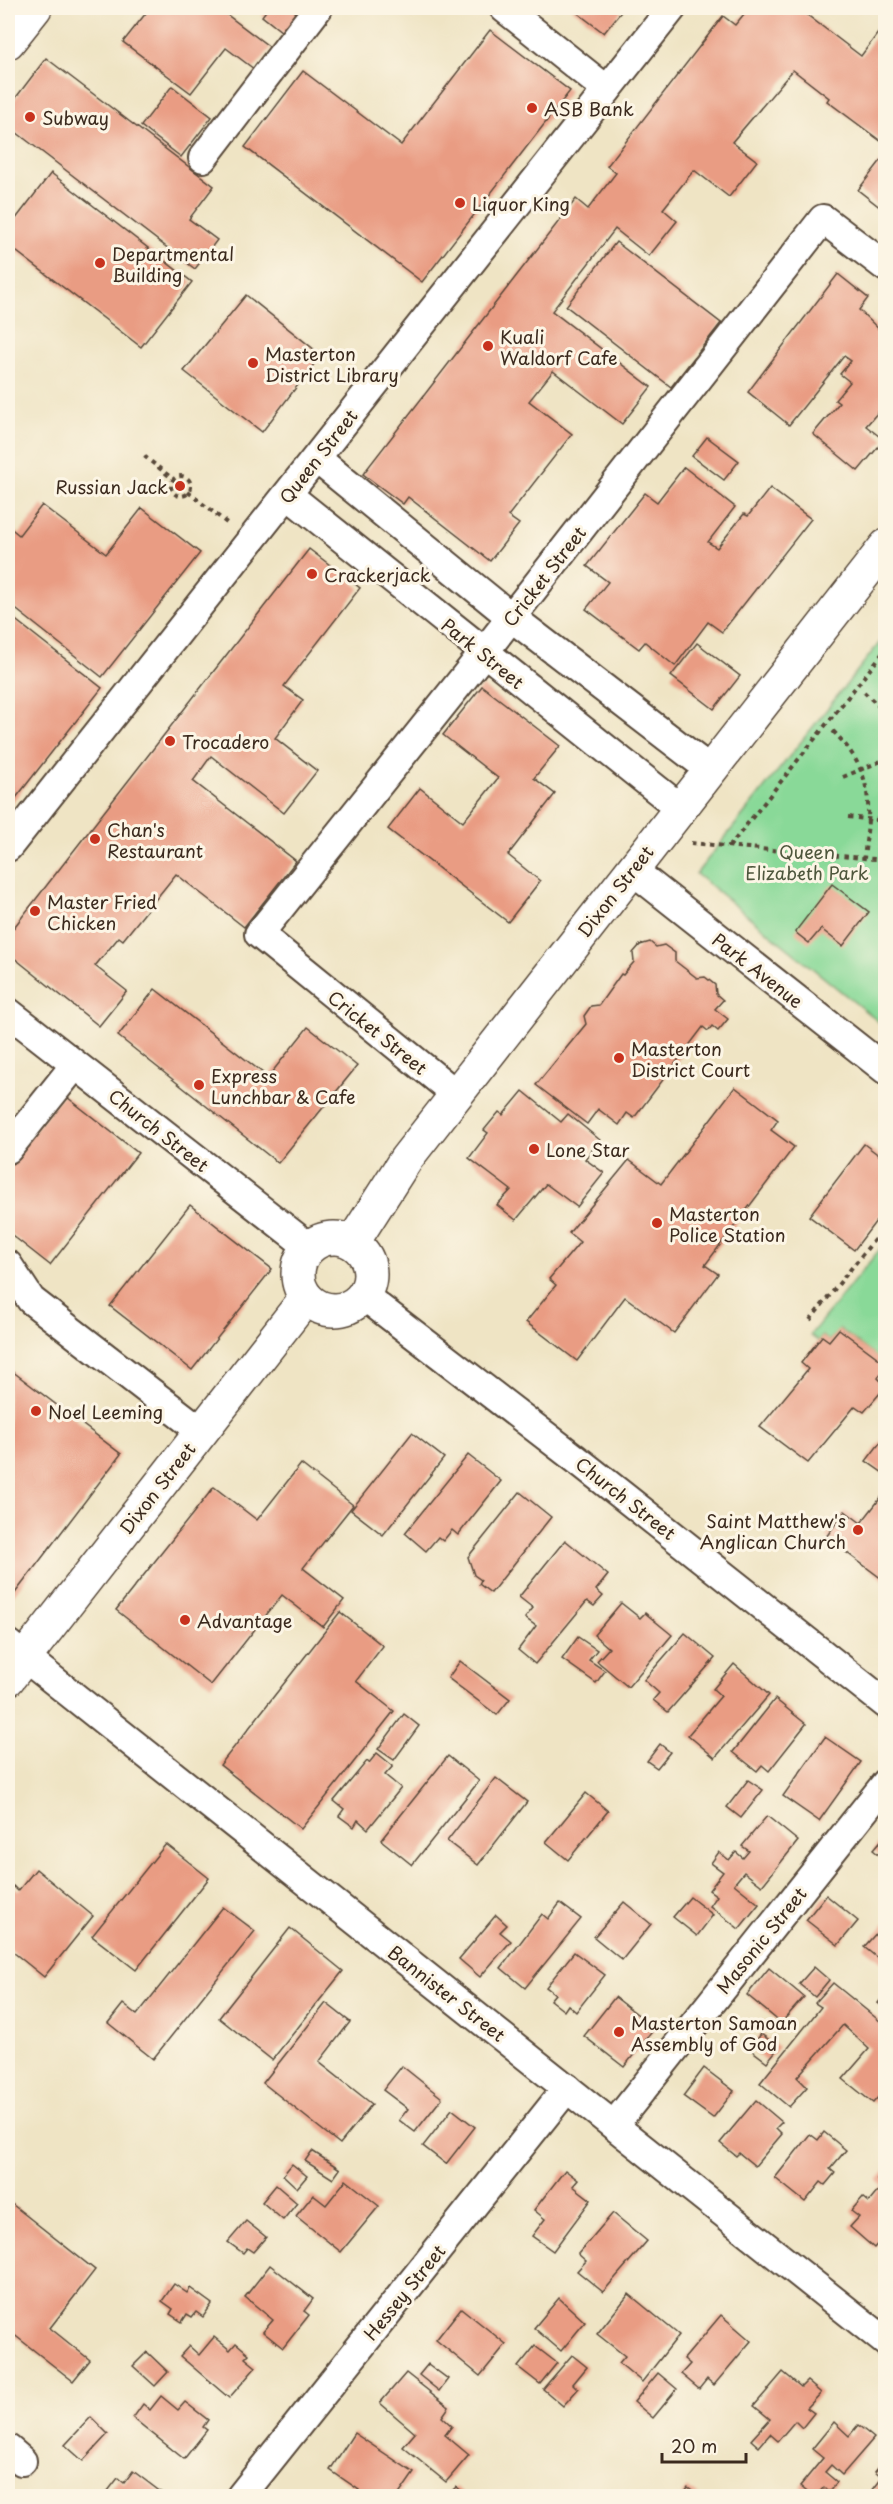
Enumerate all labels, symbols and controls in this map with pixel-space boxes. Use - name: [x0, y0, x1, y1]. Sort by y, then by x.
- place label: ASB Bank: [544, 95, 634, 122]
- marker: ASB Bank: [525, 101, 539, 115]
- place label: Subway: [42, 104, 109, 131]
- marker: Subway: [23, 110, 37, 124]
- place label: Liquor King: [472, 190, 570, 217]
- marker: Liquor King: [453, 196, 467, 210]
- place label: Departmental Building: [112, 240, 234, 288]
- marker: Departmental Building: [93, 256, 107, 270]
- place label: Kuali Waldorf Cafe: [500, 323, 618, 371]
- marker: Kuali Waldorf Cafe: [481, 339, 495, 353]
- place label: Masterton District Library: [265, 340, 399, 388]
- marker: Masterton District Library: [246, 356, 260, 370]
- street label: Queen Street: [272, 403, 364, 509]
- place label: Russian Jack: [55, 473, 168, 500]
- marker: Russian Jack: [173, 479, 187, 493]
- street label: Cricket Street: [496, 520, 592, 632]
- place label: Crackerjack: [324, 561, 431, 588]
- marker: Crackerjack: [305, 567, 319, 581]
- street label: Park Street: [436, 611, 530, 695]
- place label: Trocadero: [182, 728, 269, 755]
- marker: Trocadero: [163, 734, 177, 748]
- place label: Chan's Restaurant: [107, 816, 203, 864]
- marker: Chan's Restaurant: [88, 832, 102, 846]
- park label: Queen Elizabeth Park: [745, 838, 869, 886]
- street label: Dixon Street: [570, 839, 660, 943]
- place label: Master Fried Chicken: [47, 888, 157, 936]
- marker: Master Fried Chicken: [28, 904, 42, 918]
- street label: Park Avenue: [707, 926, 809, 1014]
- street label: Cricket Street: [322, 983, 434, 1081]
- place label: Masterton District Court: [631, 1035, 750, 1083]
- marker: Masterton District Court: [612, 1051, 626, 1065]
- place label: Express Lunchbar & Cafe: [211, 1062, 355, 1110]
- marker: Express Lunchbar & Cafe: [192, 1078, 206, 1092]
- street label: Church Street: [103, 1082, 215, 1178]
- place label: Lone Star: [546, 1136, 630, 1163]
- marker: Lone Star: [527, 1142, 541, 1156]
- place label: Masterton Police Station: [669, 1200, 786, 1248]
- marker: Masterton Police Station: [650, 1216, 664, 1230]
- place label: Noel Leeming: [48, 1398, 163, 1425]
- marker: Noel Leeming: [29, 1404, 43, 1418]
- street label: Dixon Street: [112, 1436, 202, 1540]
- street label: Church Street: [570, 1450, 682, 1546]
- place label: Saint Matthew's Anglican Church: [700, 1507, 846, 1555]
- marker: Saint Matthew's Anglican Church: [851, 1523, 865, 1537]
- place label: Advantage: [197, 1607, 292, 1634]
- marker: Advantage: [178, 1613, 192, 1627]
- street label: Masonic Street: [709, 1881, 813, 1999]
- street label: Bannister Street: [382, 1938, 512, 2048]
- place label: Masterton Samoan Assembly of God: [631, 2009, 797, 2057]
- marker: Masterton Samoan Assembly of God: [612, 2025, 626, 2039]
- street label: Hessey Street: [357, 2238, 451, 2346]
- scale bar: [662, 2426, 746, 2464]
- text: 20 m: [671, 2432, 717, 2459]

